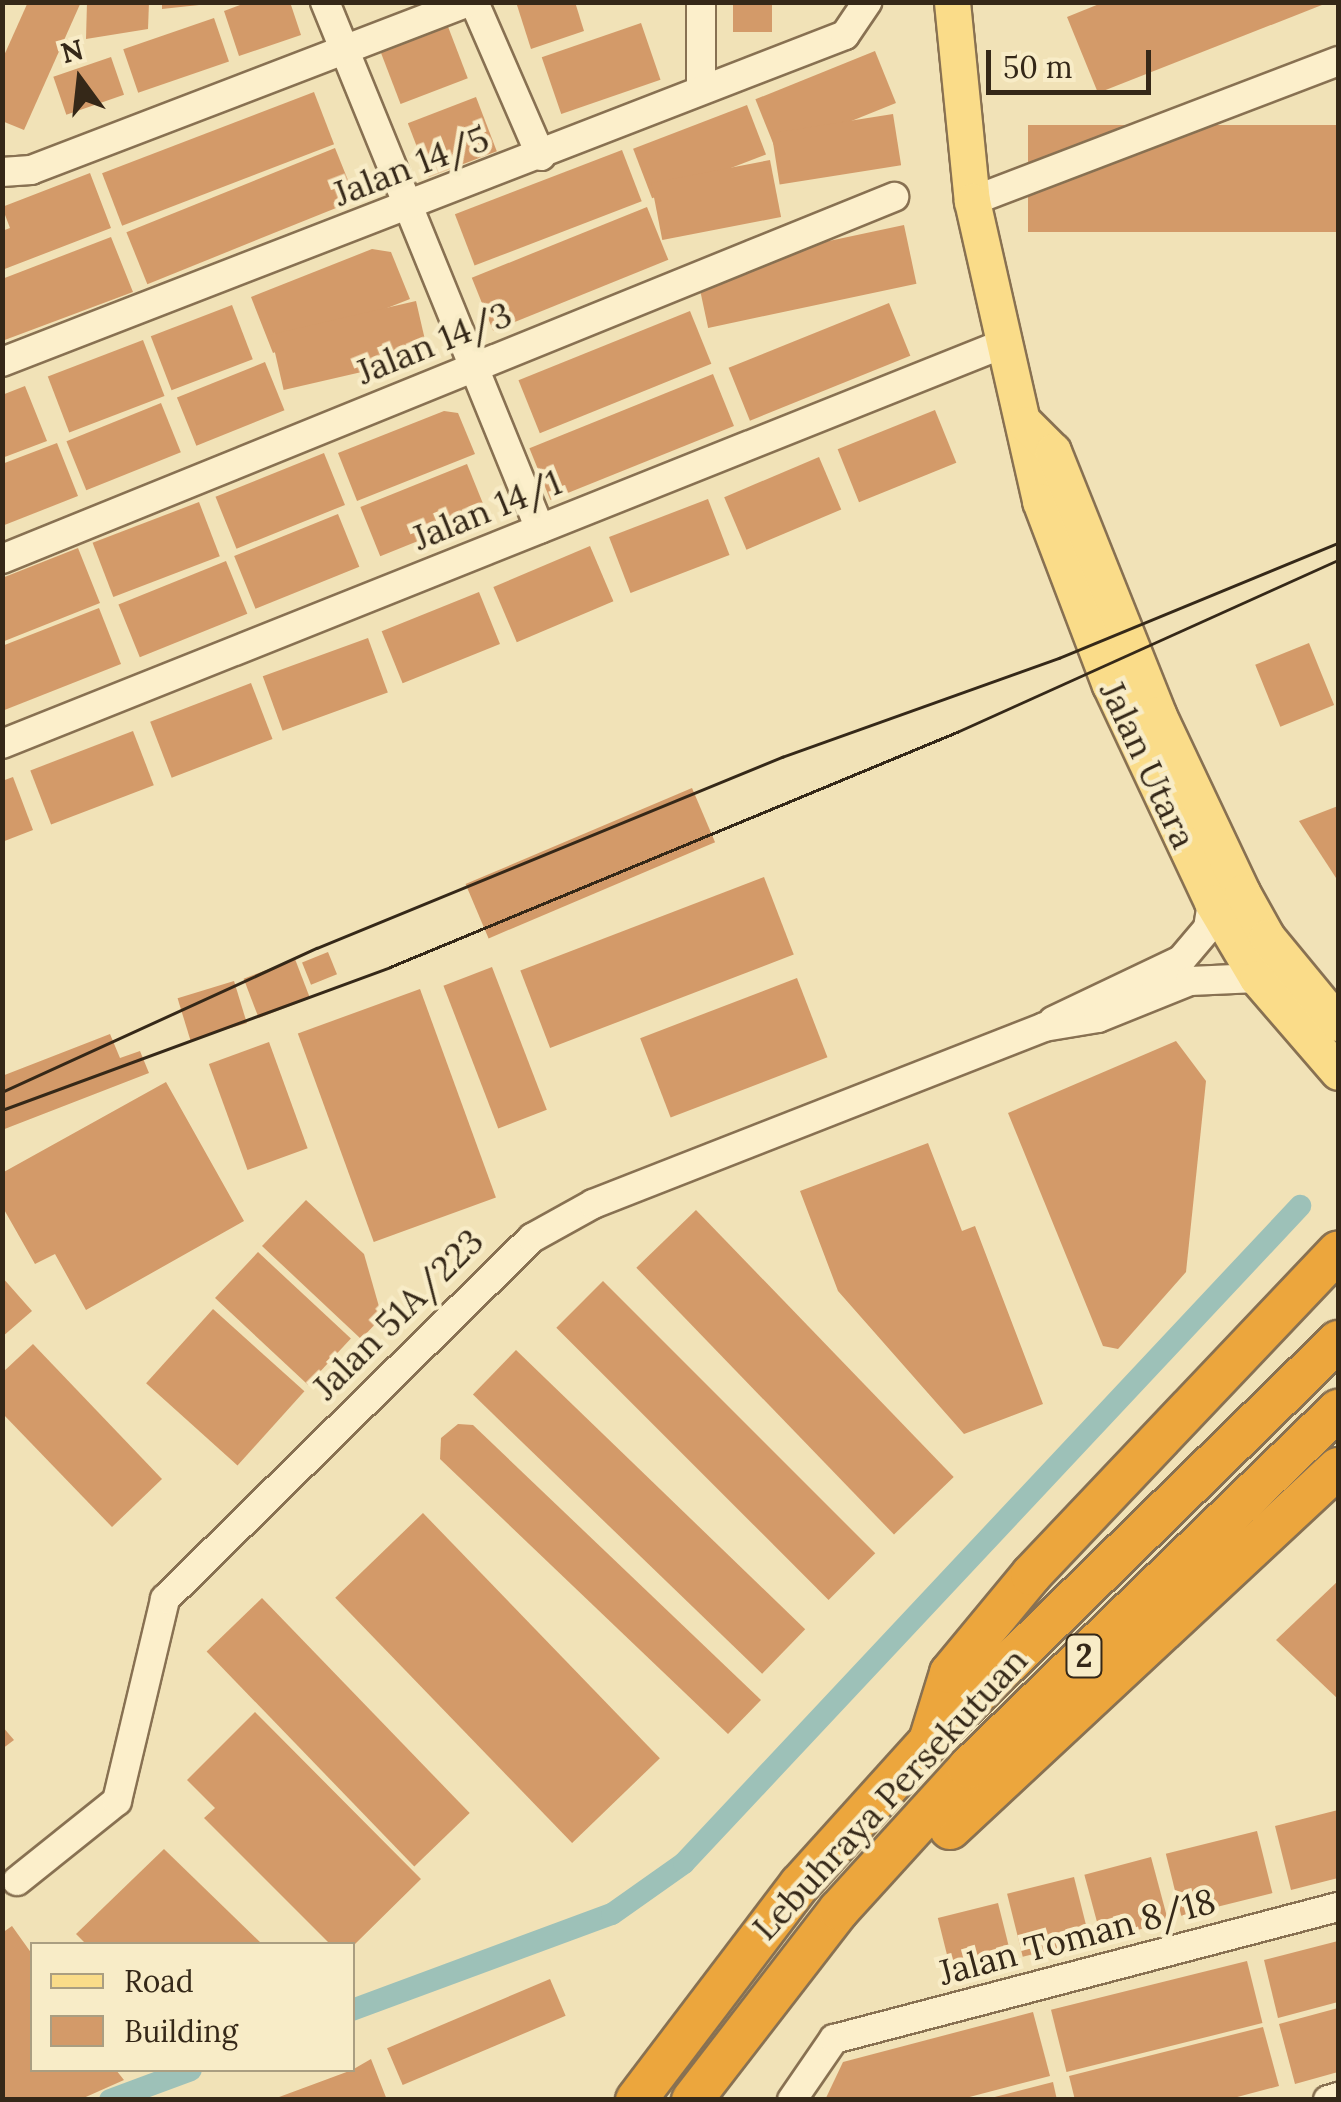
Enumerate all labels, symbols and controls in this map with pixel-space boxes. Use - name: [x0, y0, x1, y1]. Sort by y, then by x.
- north arrow: [30, 30, 130, 130]
- scale bar: [991, 30, 1156, 92]
- text: N: [57, 31, 87, 71]
- text: 50 m: [1003, 48, 1073, 86]
- street label: Jalan 14/5: [328, 117, 494, 215]
- street label: Jalan 14/3: [351, 293, 517, 393]
- street label: Jalan 14/1: [407, 461, 567, 559]
- street label: Jalan Utara: [1091, 675, 1205, 855]
- street label: Jalan 51A/223: [304, 1220, 492, 1408]
- road number: 2: [1064, 1629, 1104, 1683]
- street label: Lebuhraya Persekutuan: [744, 1639, 1036, 1949]
- street label: Jalan Toman 8/18: [934, 1880, 1220, 1994]
- legend: [30, 1942, 355, 2072]
- text: Road: [124, 1962, 194, 2000]
- text: Building: [124, 2012, 238, 2050]

